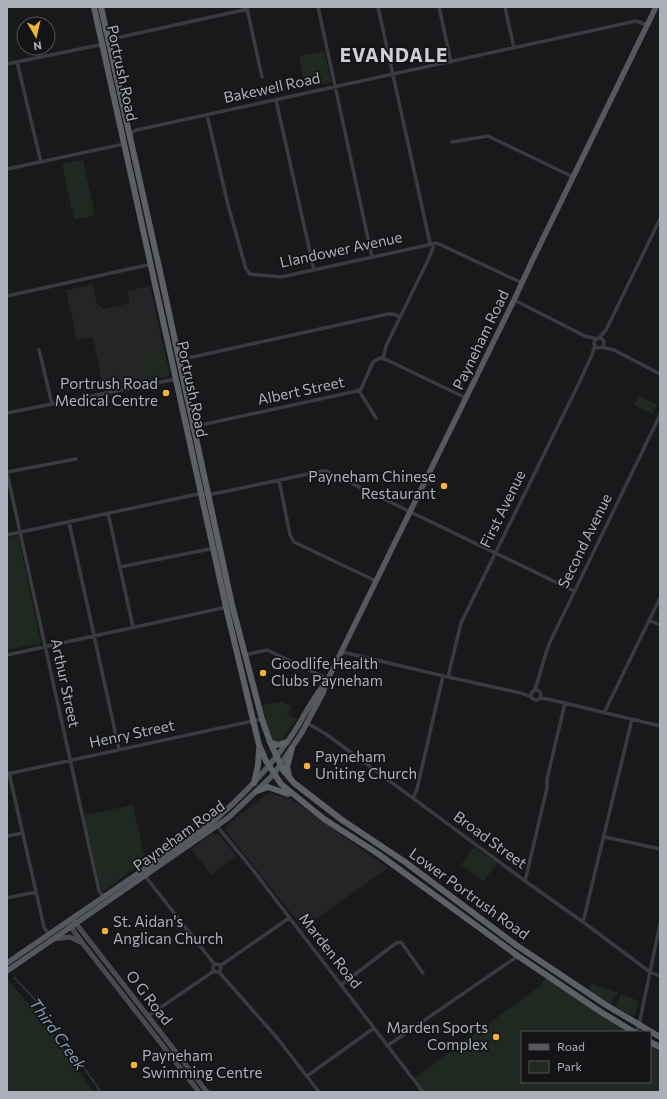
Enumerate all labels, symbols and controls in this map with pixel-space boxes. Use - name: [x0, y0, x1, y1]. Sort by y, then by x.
- north arrow: [16, 16, 56, 56]
- street label: Portrush Road: [104, 23, 142, 123]
- text: N: [33, 39, 43, 53]
- district label: EVANDALE: [340, 43, 448, 66]
- street label: Bakewell Road: [222, 68, 322, 106]
- street label: Llandower Avenue: [278, 227, 404, 271]
- street label: Payneham Road: [448, 287, 512, 392]
- street label: Portrush Road: [174, 339, 212, 439]
- street label: Albert Street: [256, 372, 346, 408]
- place label: Portrush Road Medical Centre: [55, 374, 158, 409]
- marker: Portrush Road Medical Centre: [161, 388, 171, 398]
- place label: Payneham Chinese Restaurant: [308, 467, 436, 502]
- street label: First Avenue: [476, 467, 529, 550]
- marker: Payneham Chinese Restaurant: [439, 481, 449, 491]
- street label: Second Avenue: [553, 490, 615, 591]
- street label: Arthur Street: [48, 637, 84, 729]
- place label: Goodlife Health Clubs Payneham: [271, 654, 383, 689]
- marker: Goodlife Health Clubs Payneham: [258, 668, 268, 678]
- street label: Henry Street: [87, 715, 176, 751]
- place label: Payneham Uniting Church: [315, 747, 417, 782]
- marker: Payneham Uniting Church: [302, 761, 312, 771]
- street label: Payneham Road: [129, 796, 228, 874]
- street label: Broad Street: [450, 807, 531, 872]
- street label: Lower Portrush Road: [406, 844, 533, 943]
- street label: Marden Road: [296, 909, 366, 992]
- place label: St. Aidan's Anglican Church: [113, 912, 223, 947]
- marker: St. Aidan's Anglican Church: [100, 926, 110, 936]
- street label: O G Road: [123, 967, 177, 1028]
- water label: Third Creek: [26, 994, 91, 1074]
- place label: Marden Sports Complex: [387, 1018, 488, 1053]
- legend: [521, 1031, 651, 1083]
- marker: Marden Sports Complex: [491, 1032, 501, 1042]
- text: Road: [557, 1039, 585, 1053]
- place label: Payneham Swimming Centre: [142, 1046, 263, 1081]
- text: Park: [557, 1059, 583, 1073]
- marker: Payneham Swimming Centre: [129, 1060, 139, 1070]

